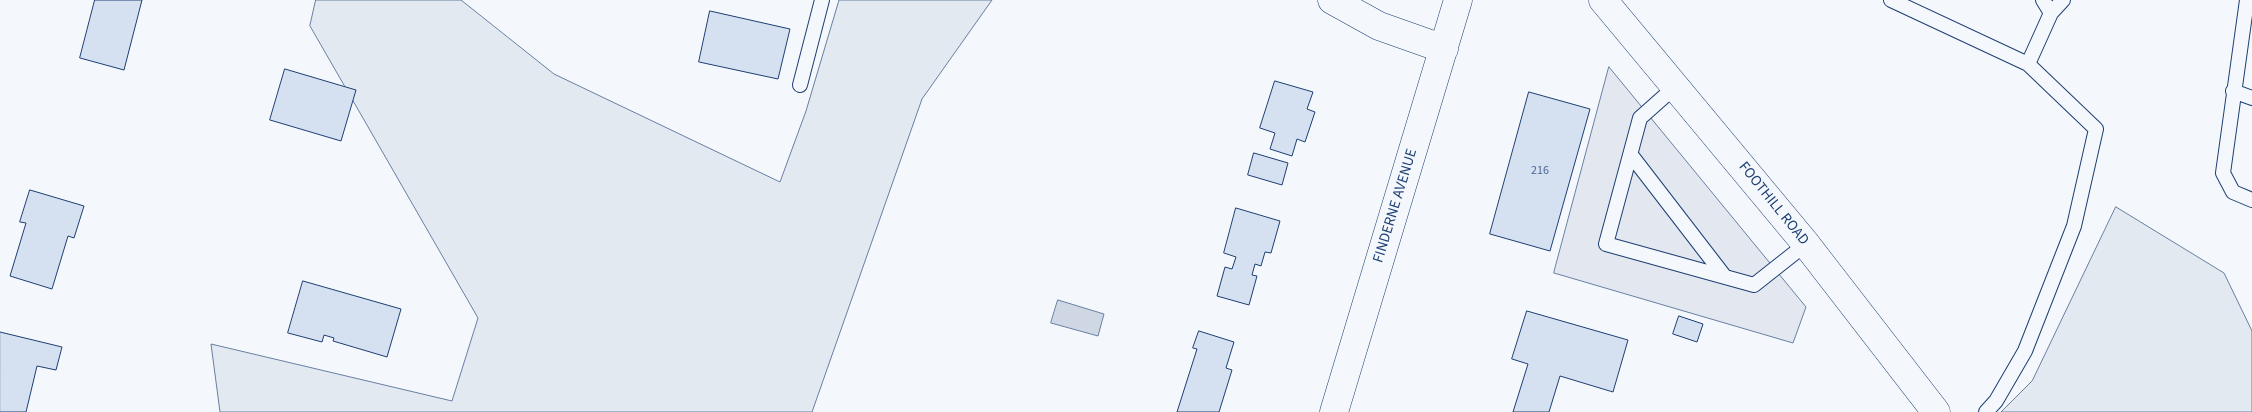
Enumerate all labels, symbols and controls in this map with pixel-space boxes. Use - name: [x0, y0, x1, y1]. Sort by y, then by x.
- street label: FINDERNE AVENUE: [1370, 147, 1422, 265]
- street label: FOOTHILL ROAD: [1734, 159, 1812, 249]
- house number: 216: [1531, 164, 1549, 178]

